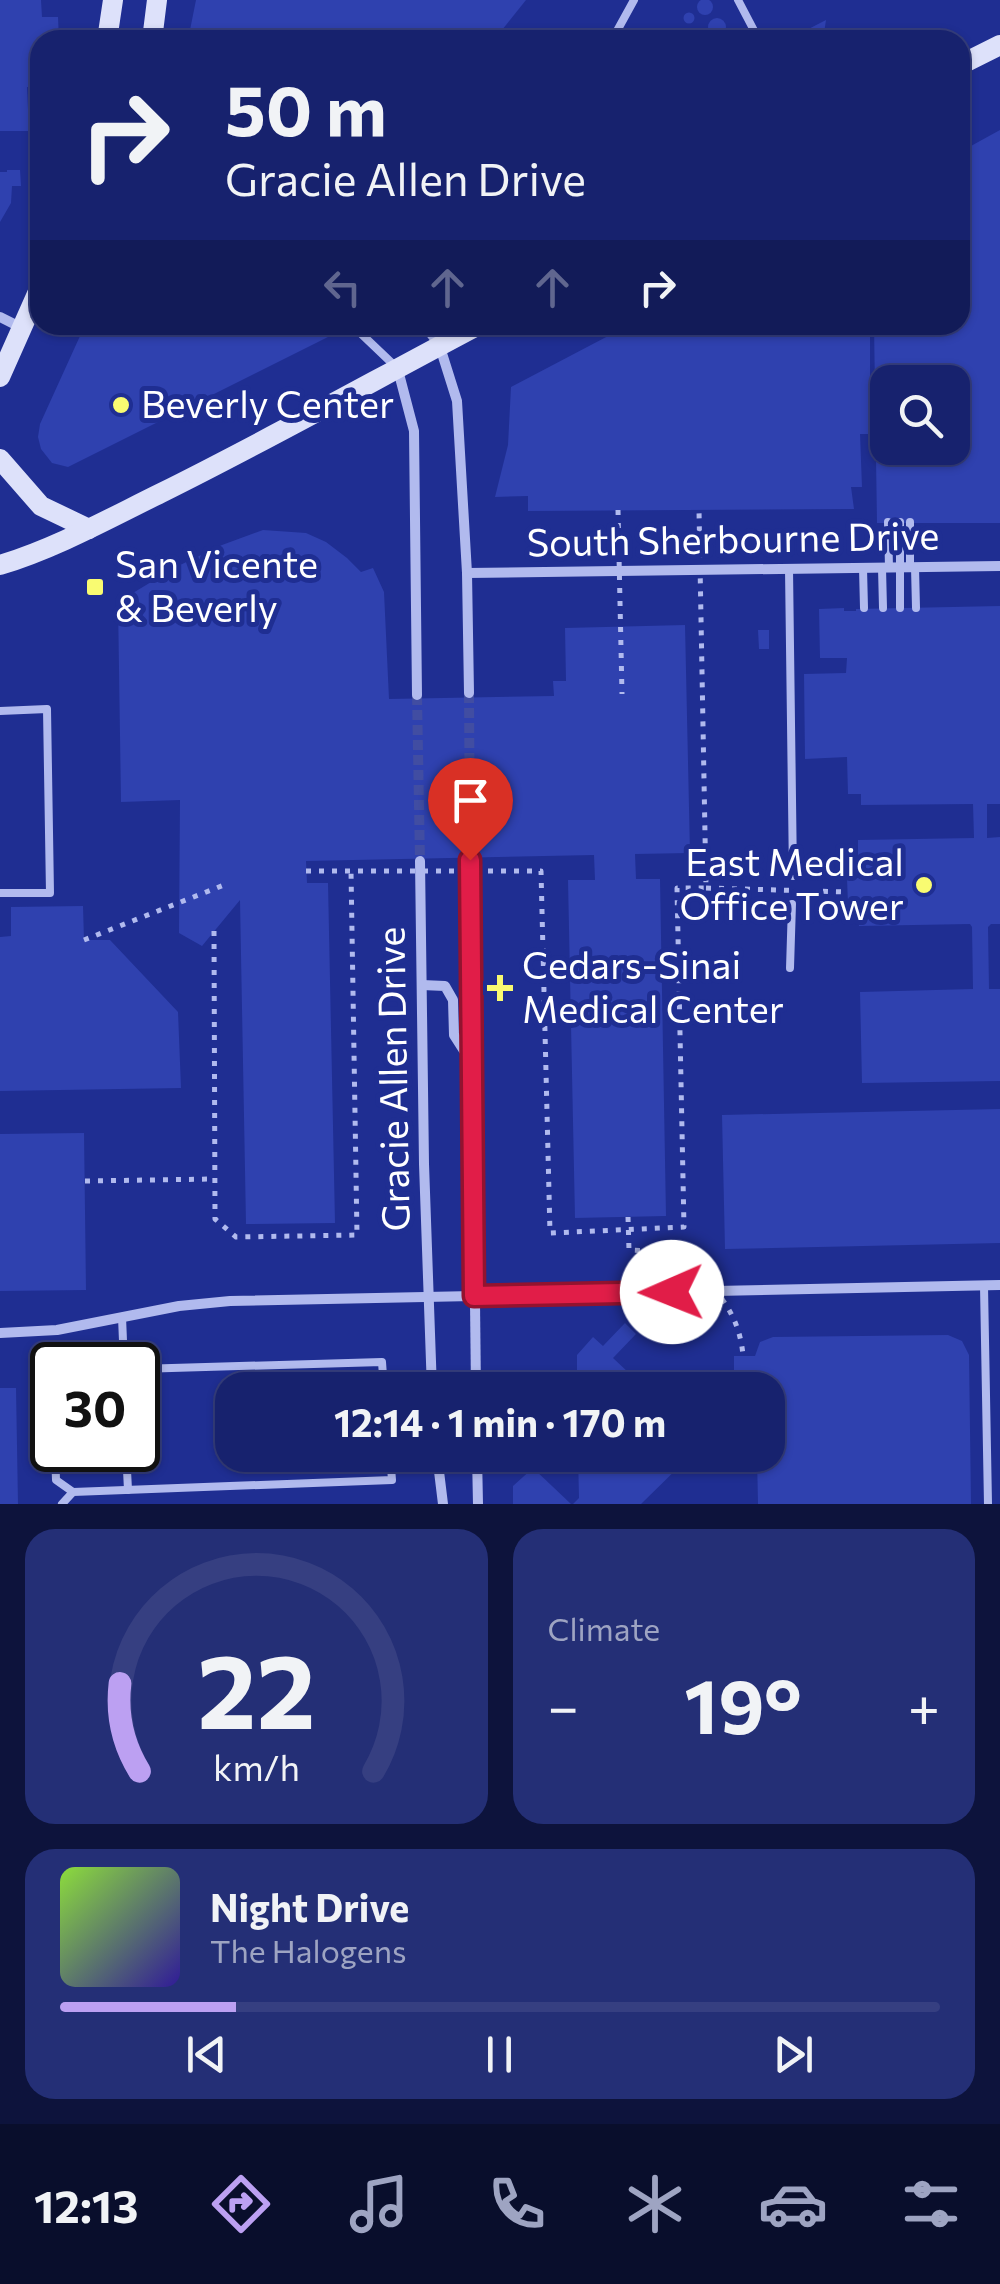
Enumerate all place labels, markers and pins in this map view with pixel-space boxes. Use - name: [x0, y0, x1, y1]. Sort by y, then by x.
- place label: Beverly Center: [141, 379, 394, 426]
- marker: Beverly Center: [110, 394, 132, 416]
- place label: San Vicente & Beverly: [115, 539, 318, 630]
- marker: San Vicente & Beverly: [84, 576, 106, 598]
- pin: [428, 758, 513, 861]
- place label: East Medical Office Tower: [679, 837, 904, 928]
- marker: East Medical Office Tower: [913, 874, 935, 896]
- place label: Cedars-Sinai Medical Center: [522, 940, 784, 1031]
- marker: Cedars-Sinai Medical Center: [487, 975, 513, 1001]

